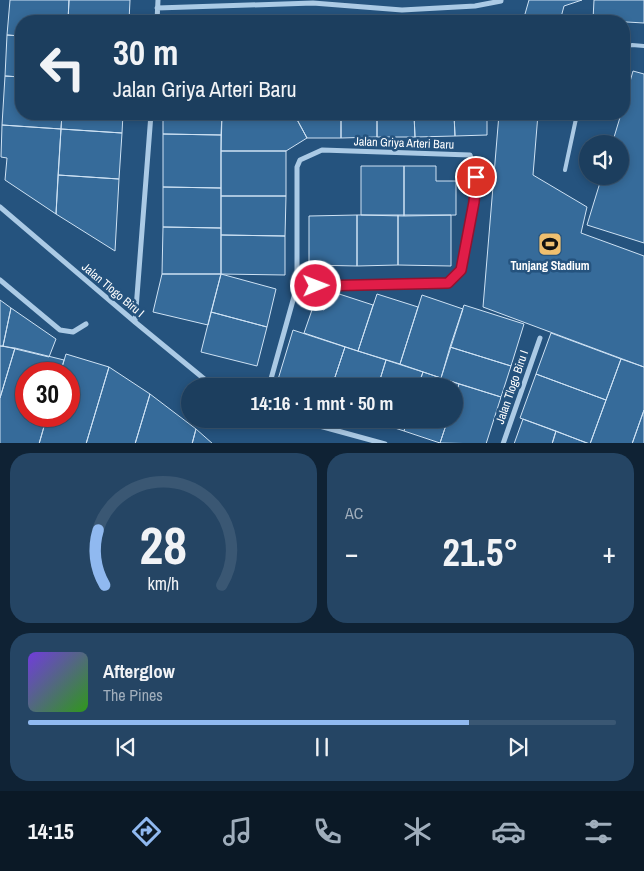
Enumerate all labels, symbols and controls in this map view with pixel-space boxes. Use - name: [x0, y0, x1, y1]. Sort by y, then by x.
- text: 30 m: [113, 29, 178, 76]
- icon: left: [30, 35, 95, 100]
- text: Jalan Griya Arteri Baru: [113, 74, 297, 104]
- street label: Jalan Griya Arteri Baru: [354, 133, 454, 153]
- map controls: [579, 135, 629, 185]
- button: sound: [579, 135, 629, 185]
- pin: [455, 156, 497, 198]
- icon: arrive: [462, 163, 490, 191]
- sports icon: Tunjang Stadium: [537, 231, 563, 257]
- place label: Tunjang Stadium: [510, 258, 590, 274]
- street label: Jalan Tlogo Biru I: [78, 259, 148, 321]
- position arrow: [289, 259, 341, 311]
- street label: Jalan Tlogo Biru I: [492, 348, 532, 426]
- speed limit sign: 30: [15, 362, 80, 427]
- text: 14:16 · 1 mnt · 50 m: [251, 390, 393, 416]
- text: AC: [345, 502, 363, 524]
- text: 28: [140, 510, 187, 580]
- text: 21.5°: [443, 527, 518, 578]
- text: −: [345, 534, 358, 572]
- text: +: [603, 534, 616, 572]
- text: km/h: [148, 572, 179, 596]
- text: Afterglow: [103, 658, 175, 684]
- text: The Pines: [103, 684, 163, 706]
- icon: previous: [112, 733, 140, 761]
- icon: pause: [308, 733, 336, 761]
- icon: next: [504, 733, 532, 761]
- icon: directions: [129, 814, 164, 849]
- icon: music: [220, 814, 255, 849]
- icon: phone: [310, 814, 345, 849]
- icon: climate: [400, 814, 435, 849]
- icon: car: [491, 814, 526, 849]
- icon: filters: [581, 814, 616, 849]
- text: 14:15: [28, 816, 74, 846]

